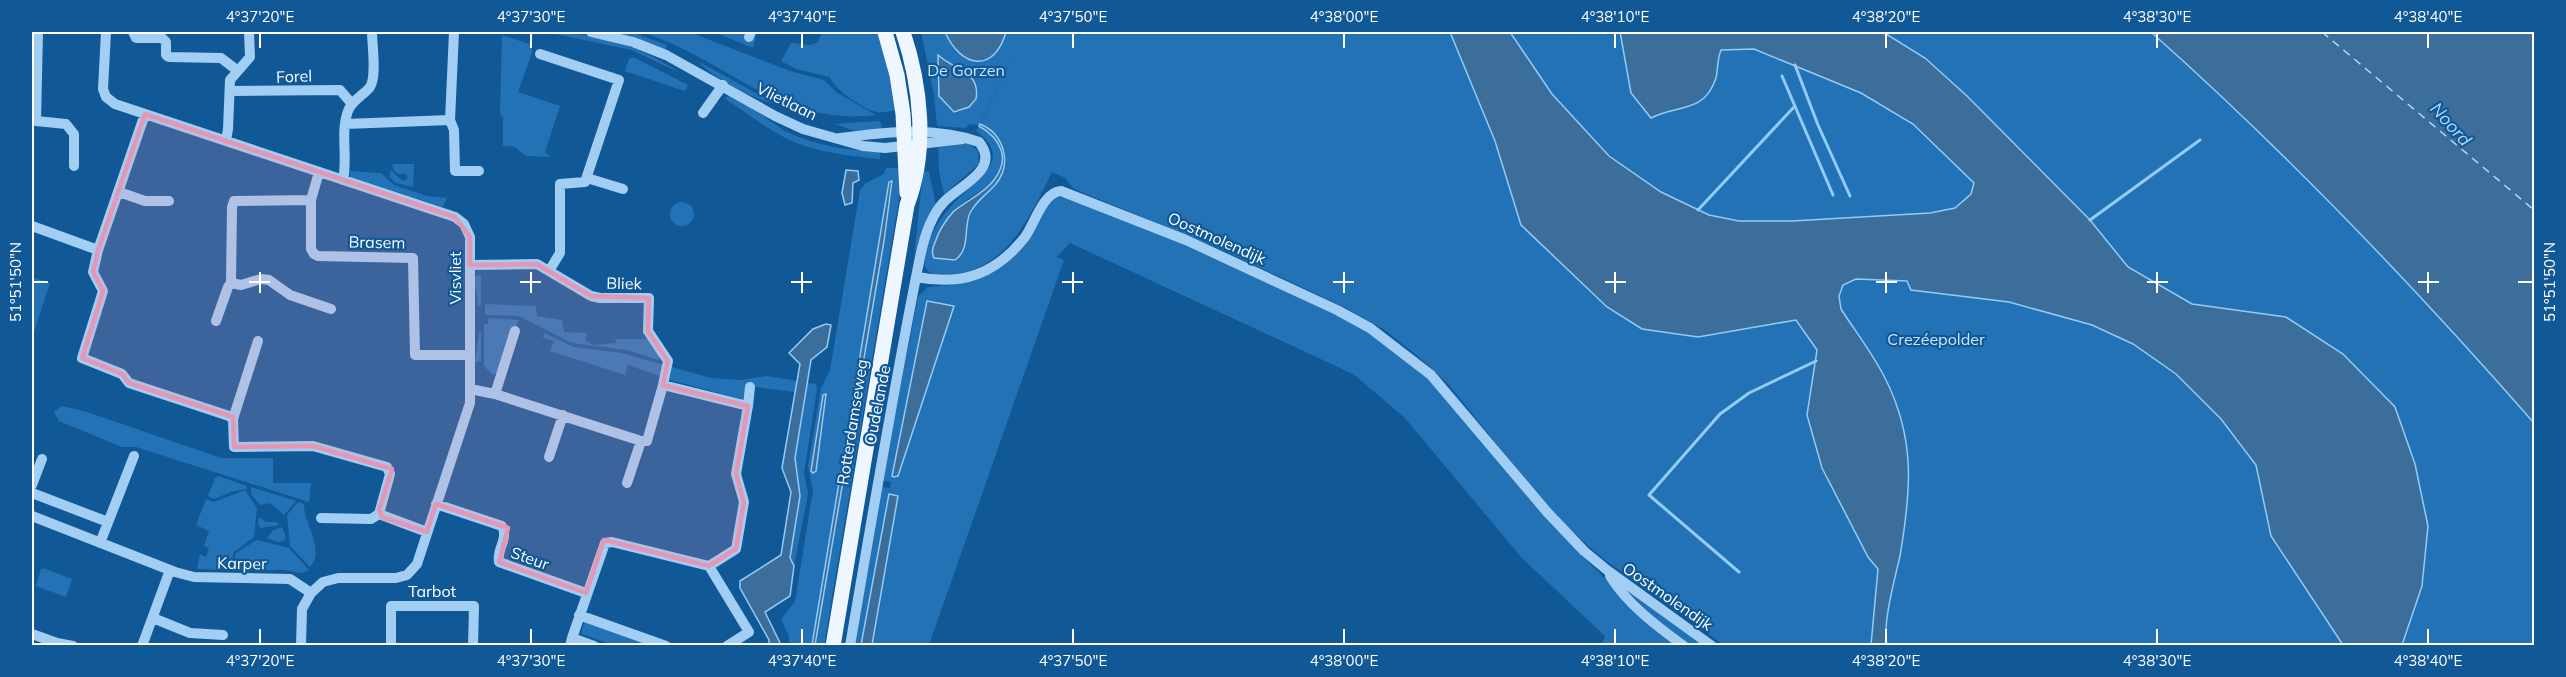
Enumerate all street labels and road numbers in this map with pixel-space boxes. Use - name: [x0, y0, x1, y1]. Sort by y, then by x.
- street label: Forel: [276, 65, 312, 87]
- street label: Vlietlaan: [753, 78, 821, 124]
- street label: Oostmolendijk: [1165, 207, 1270, 269]
- street label: Brasem: [348, 232, 406, 252]
- street label: Visvliet: [445, 251, 465, 305]
- street label: Bliek: [606, 273, 643, 293]
- street label: Rotterdamseweg: [832, 358, 872, 486]
- street label: Oudelande: [859, 363, 895, 447]
- street label: Steur: [508, 542, 552, 574]
- street label: Karper: [217, 553, 267, 573]
- street label: Oostmolendijk: [1619, 558, 1718, 635]
- street label: Tarbot: [408, 581, 456, 601]

